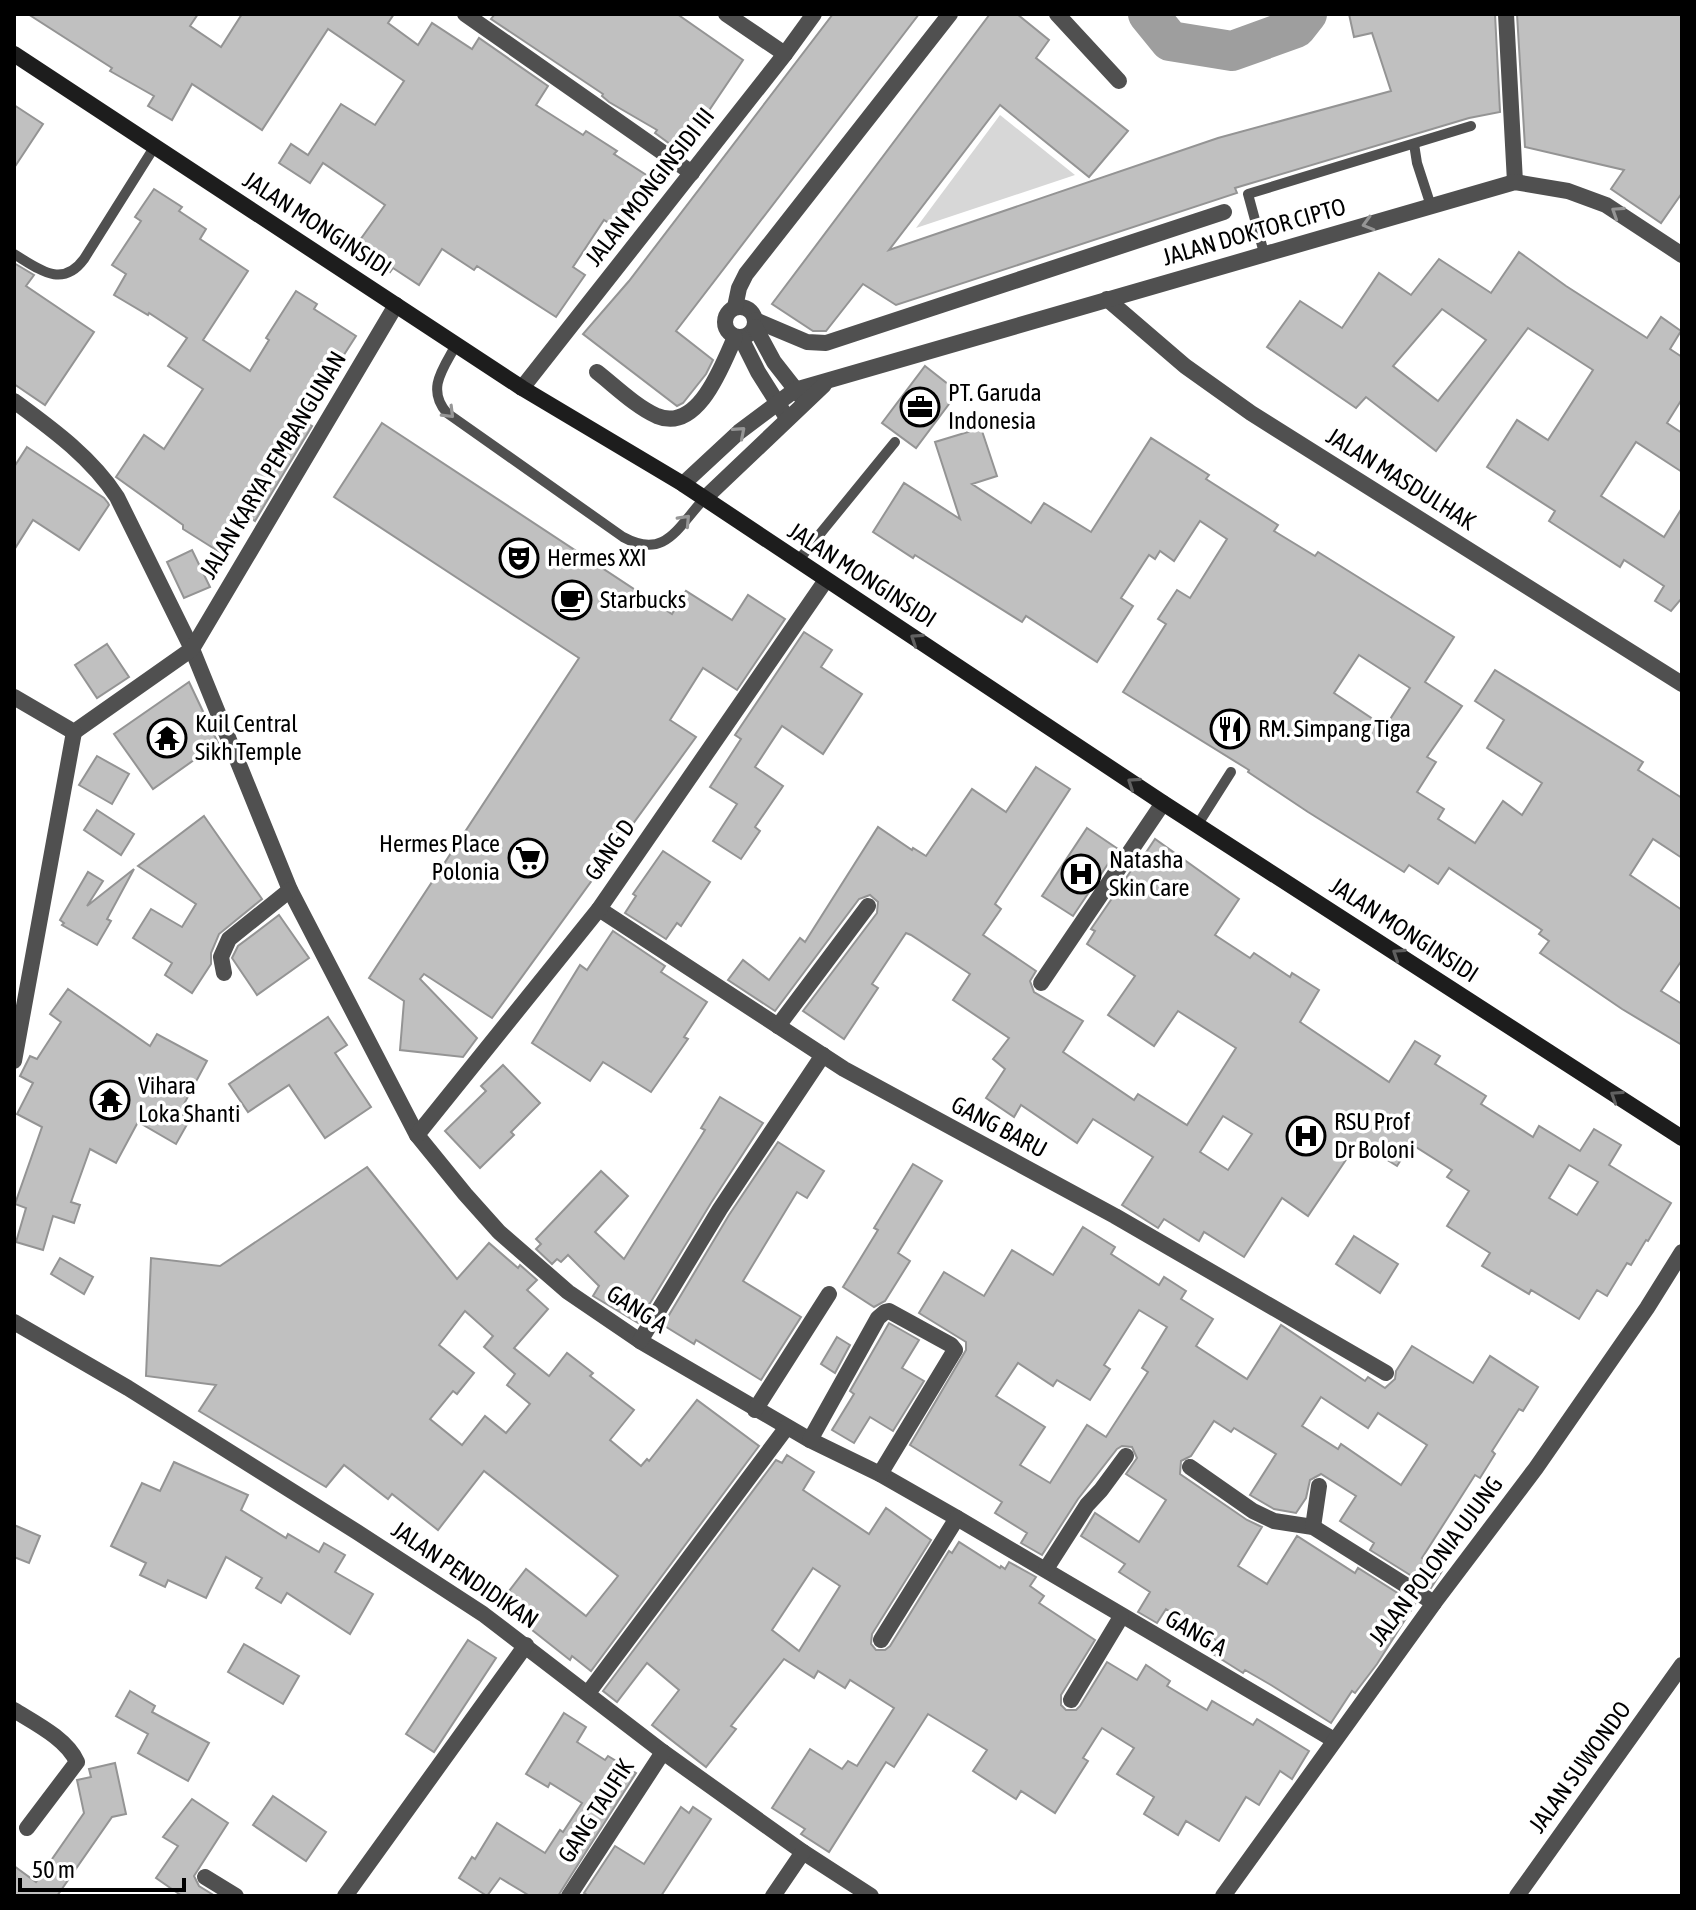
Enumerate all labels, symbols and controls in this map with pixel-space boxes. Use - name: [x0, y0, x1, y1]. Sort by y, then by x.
- street label: JALAN MONGINSIDI III: [580, 102, 720, 271]
- street label: JALAN MONGINSIDI: [238, 166, 396, 281]
- street label: JALAN DOKTOR CIPTO: [1159, 192, 1349, 271]
- one-way arrow: [1611, 207, 1626, 222]
- one-way arrow: [1362, 215, 1376, 231]
- street label: JALAN KARYA PEMBANGUNAN: [194, 346, 351, 583]
- place label: PT. Garuda Indonesia: [948, 379, 1042, 434]
- office icon: PT. Garuda Indonesia: [899, 386, 941, 428]
- one-way arrow: [440, 404, 454, 418]
- street label: JALAN MASDULHAK: [1322, 422, 1481, 535]
- one-way arrow: [731, 427, 746, 441]
- one-way arrow: [675, 515, 690, 529]
- street label: JALAN MONGINSIDI: [783, 517, 941, 632]
- theatre icon: Hermes XXI: [498, 537, 540, 579]
- place label: Hermes XXI: [547, 544, 647, 571]
- cafe icon: Starbucks: [551, 579, 593, 621]
- place label: Starbucks: [600, 586, 686, 613]
- one-way arrow: [910, 634, 925, 649]
- restaurant icon: RM. Simpang Tiga: [1209, 708, 1251, 750]
- place label: Kuil Central Sikh Temple: [195, 710, 302, 765]
- place label: RM. Simpang Tiga: [1258, 715, 1411, 742]
- temple icon: Kuil Central Sikh Temple: [146, 717, 188, 759]
- one-way arrow: [1127, 778, 1141, 793]
- street label: GANG D: [579, 814, 640, 885]
- place label: Hermes Place Polonia: [379, 830, 500, 885]
- supermarket icon: Hermes Place Polonia: [507, 837, 549, 879]
- place label: Natasha Skin Care: [1109, 846, 1189, 901]
- hospital icon: Natasha Skin Care: [1060, 853, 1102, 895]
- street label: JALAN MONGINSIDI: [1325, 872, 1483, 987]
- one-way arrow: [1392, 949, 1407, 964]
- place label: Vihara Loka Shanti: [138, 1072, 241, 1127]
- temple icon: Vihara Loka Shanti: [89, 1079, 131, 1121]
- street label: GANG BARU: [947, 1090, 1051, 1163]
- one-way arrow: [1611, 1090, 1625, 1105]
- place label: RSU Prof Dr Boloni: [1334, 1108, 1415, 1163]
- hospital icon: RSU Prof Dr Boloni: [1285, 1115, 1327, 1157]
- street label: GANG A: [602, 1279, 673, 1338]
- street label: JALAN POLONIA UJUNG: [1363, 1471, 1508, 1651]
- street label: JALAN PENDIDIKAN: [387, 1516, 544, 1634]
- street label: GANG A: [1161, 1604, 1232, 1661]
- street label: JALAN SUWONDO: [1523, 1696, 1636, 1837]
- street label: GANG TAUFIK: [552, 1754, 639, 1867]
- scale bar: [20, 1842, 184, 1892]
- text: 50 m: [32, 1856, 75, 1883]

